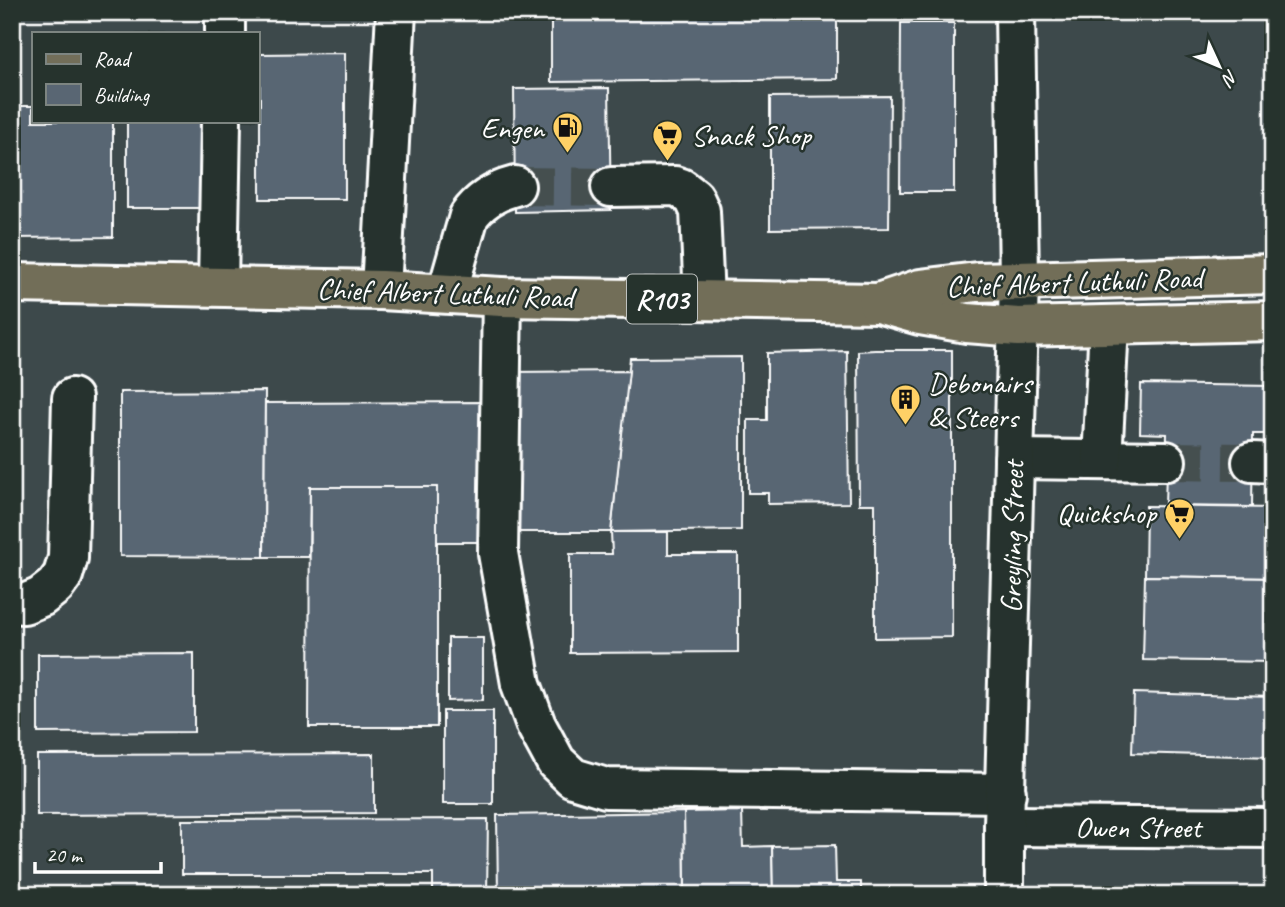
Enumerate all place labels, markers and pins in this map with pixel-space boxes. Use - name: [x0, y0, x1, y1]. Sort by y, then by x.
- place label: Engen: [481, 109, 545, 147]
- fuel station icon: Engen: [550, 111, 584, 155]
- place label: Snack Shop: [691, 116, 812, 154]
- supermarket icon: Snack Shop: [651, 118, 685, 162]
- place label: Debonairs & Steers: [928, 364, 1034, 436]
- building icon: Debonairs & Steers: [888, 383, 922, 427]
- place label: Quickshop: [1057, 494, 1158, 532]
- supermarket icon: Quickshop: [1162, 496, 1196, 540]

